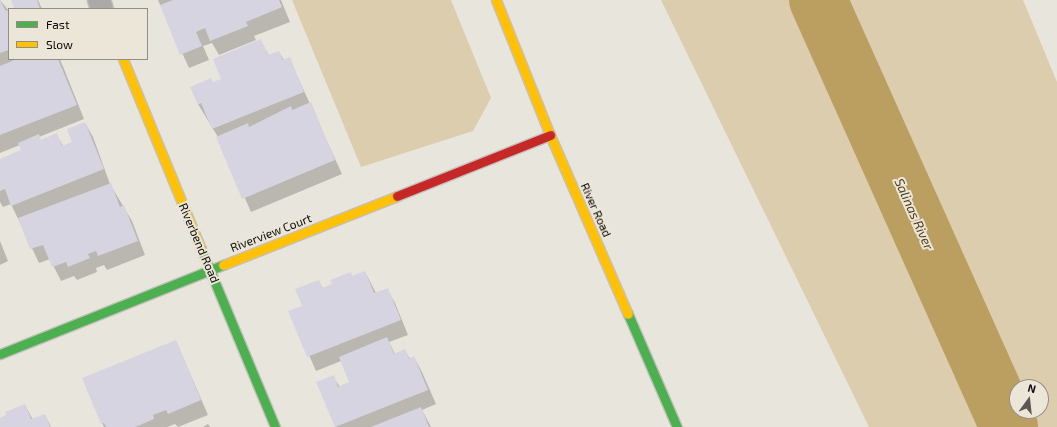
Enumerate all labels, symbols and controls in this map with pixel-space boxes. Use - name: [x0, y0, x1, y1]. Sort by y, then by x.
- legend: [8, 8, 148, 60]
- text: Fast: [46, 17, 69, 31]
- text: Slow: [46, 37, 73, 51]
- water label: Salinas River: [891, 176, 937, 252]
- street label: River Road: [578, 180, 614, 240]
- street label: Riverbend Road: [176, 201, 222, 285]
- street label: Riverview Court: [228, 211, 314, 255]
- north arrow: [1009, 379, 1049, 419]
- text: N: [1026, 381, 1037, 395]

